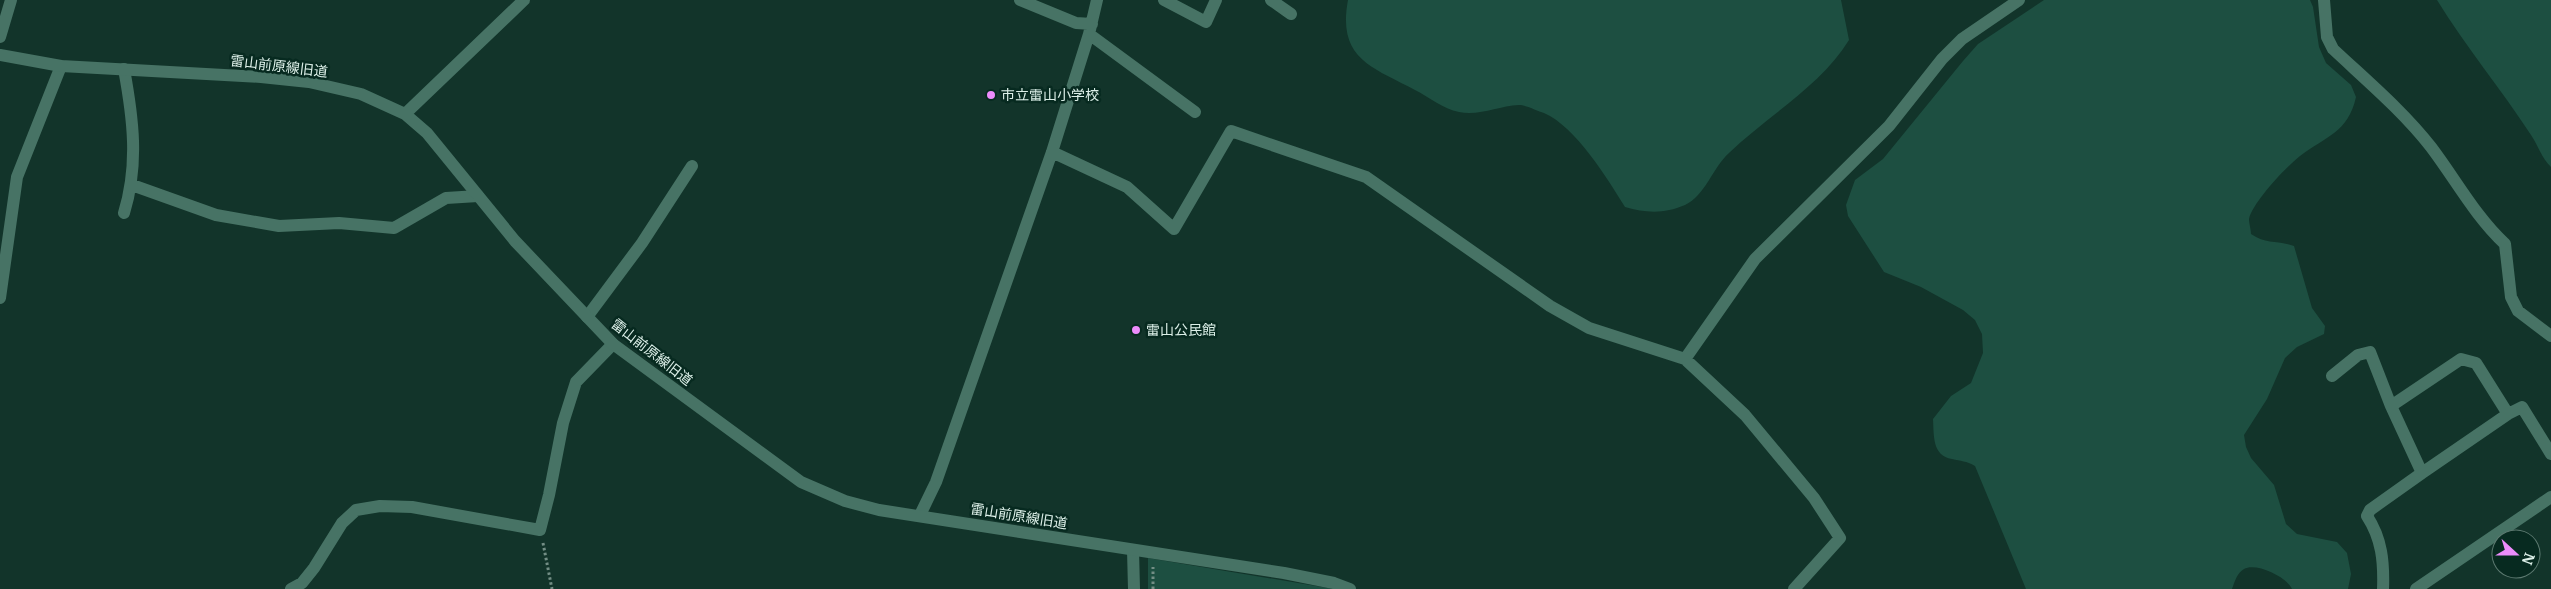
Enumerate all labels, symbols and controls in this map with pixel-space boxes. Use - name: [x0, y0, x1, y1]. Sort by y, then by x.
- street label: 雷山前原線旧道: [229, 51, 329, 81]
- place label: 市立雷山小学校: [1001, 86, 1099, 104]
- marker: 市立雷山小学校: [985, 89, 997, 101]
- street label: 雷山前原線旧道: [608, 315, 696, 389]
- place label: 雷山公民館: [1146, 321, 1216, 339]
- marker: 雷山公民館: [1130, 324, 1142, 336]
- street label: 雷山前原線旧道: [969, 499, 1069, 533]
- north arrow: [2491, 529, 2541, 579]
- text: N: [2518, 550, 2539, 567]

